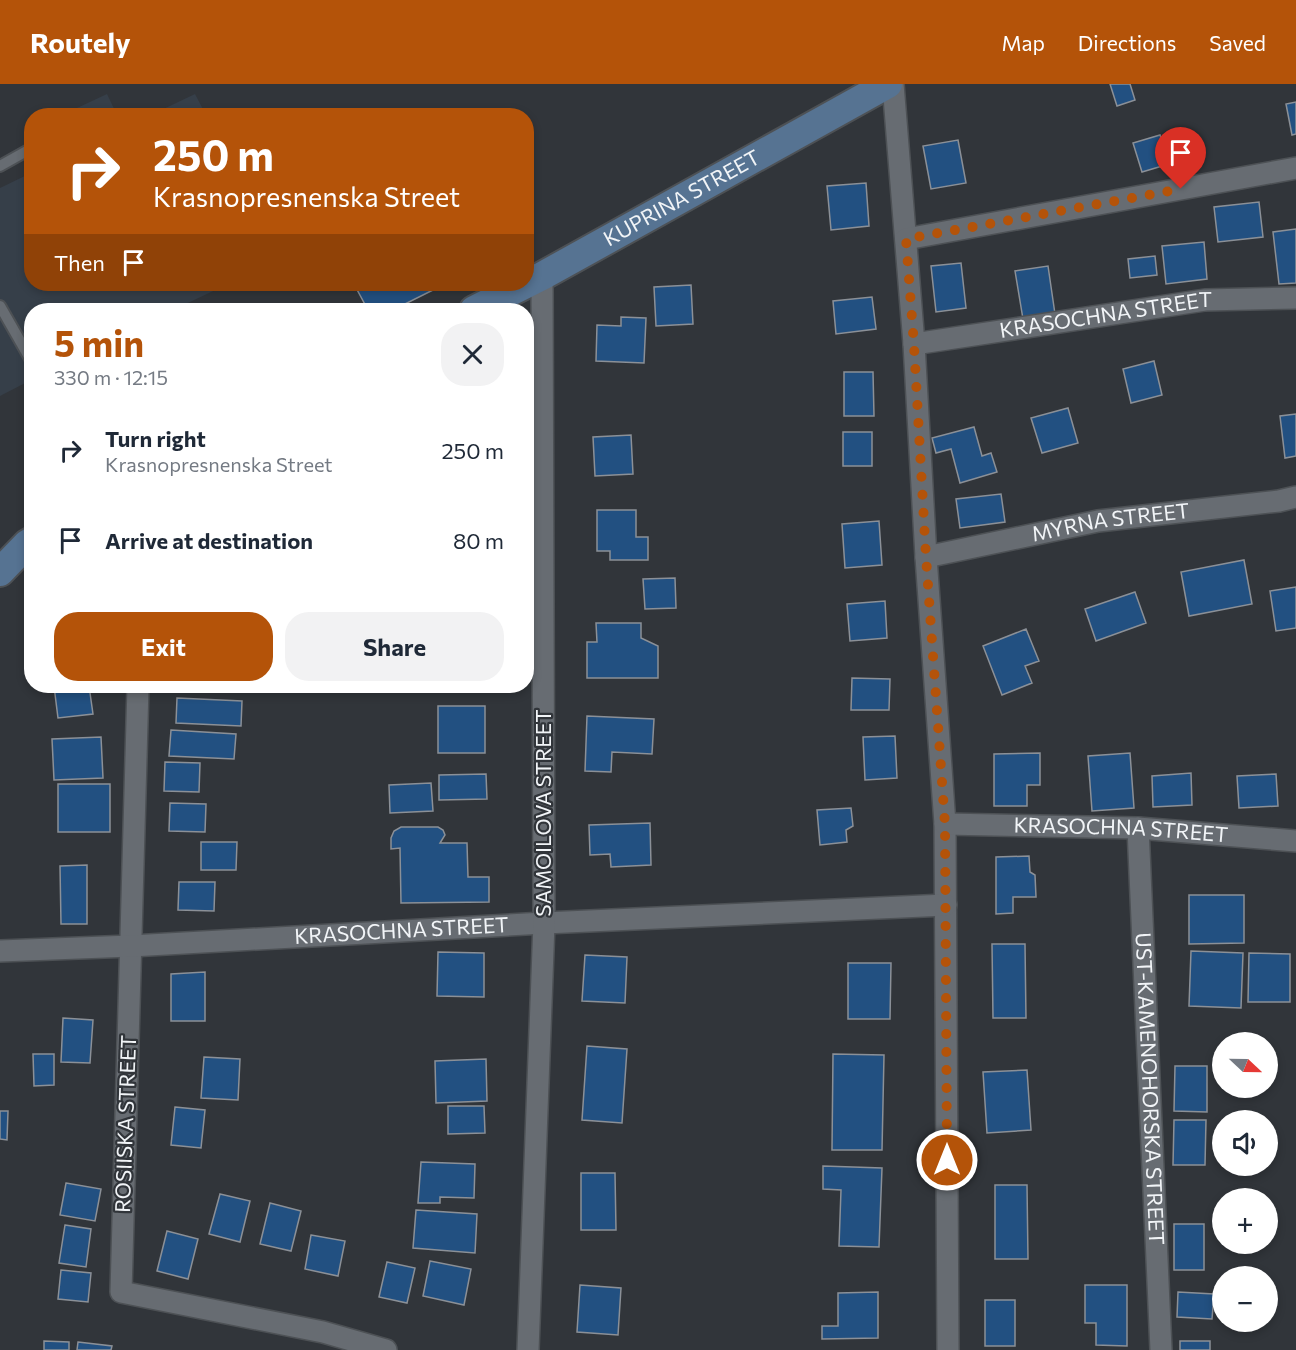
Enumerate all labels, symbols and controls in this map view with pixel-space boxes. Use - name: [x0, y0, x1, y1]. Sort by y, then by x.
- text: Routely: [30, 25, 131, 59]
- text: Map: [1002, 30, 1045, 55]
- text: Directions: [1078, 30, 1176, 55]
- text: Saved: [1209, 30, 1266, 55]
- pin: [1155, 127, 1206, 189]
- text: 250 m: [153, 128, 274, 180]
- icon: right: [54, 132, 132, 210]
- icon: arrive: [1164, 136, 1197, 169]
- street label: KUPRINA STREET: [599, 144, 764, 250]
- text: Krasnopresnenska Street: [153, 180, 460, 213]
- icon: arrive: [117, 246, 150, 279]
- text: Then: [54, 249, 105, 276]
- street label: KRASOCHNA STREET: [998, 286, 1212, 342]
- text: 5 min: [54, 320, 144, 364]
- button: close: [441, 323, 504, 386]
- text: 330 m · 12:15: [54, 365, 168, 389]
- text: Turn right: [105, 425, 206, 452]
- icon: right: [54, 434, 87, 467]
- text: 250 m: [441, 437, 504, 464]
- text: Krasnopresnenska Street: [105, 452, 333, 476]
- street label: MYRNA STREET: [1029, 497, 1190, 546]
- icon: arrive: [54, 524, 87, 557]
- text: Arrive at destination: [105, 527, 313, 554]
- text: 80 m: [453, 527, 504, 554]
- button: Exit: [54, 612, 273, 681]
- button: Share: [285, 612, 504, 681]
- street label: SAMOILOVA STREET: [530, 709, 555, 917]
- street label: KRASOCHNA STREET: [1013, 811, 1229, 846]
- street label: KRASOCHNA STREET: [294, 911, 509, 948]
- street label: UST-KAMENOHORSKA STREET: [1132, 932, 1170, 1245]
- north arrow: [1212, 1032, 1278, 1098]
- map controls: [1212, 1032, 1278, 1332]
- street label: ROSIISKA STREET: [109, 1035, 140, 1213]
- button: sound: [1212, 1110, 1278, 1176]
- position arrow: [915, 1128, 979, 1192]
- button: +: [1212, 1188, 1278, 1254]
- button: −: [1212, 1266, 1278, 1332]

